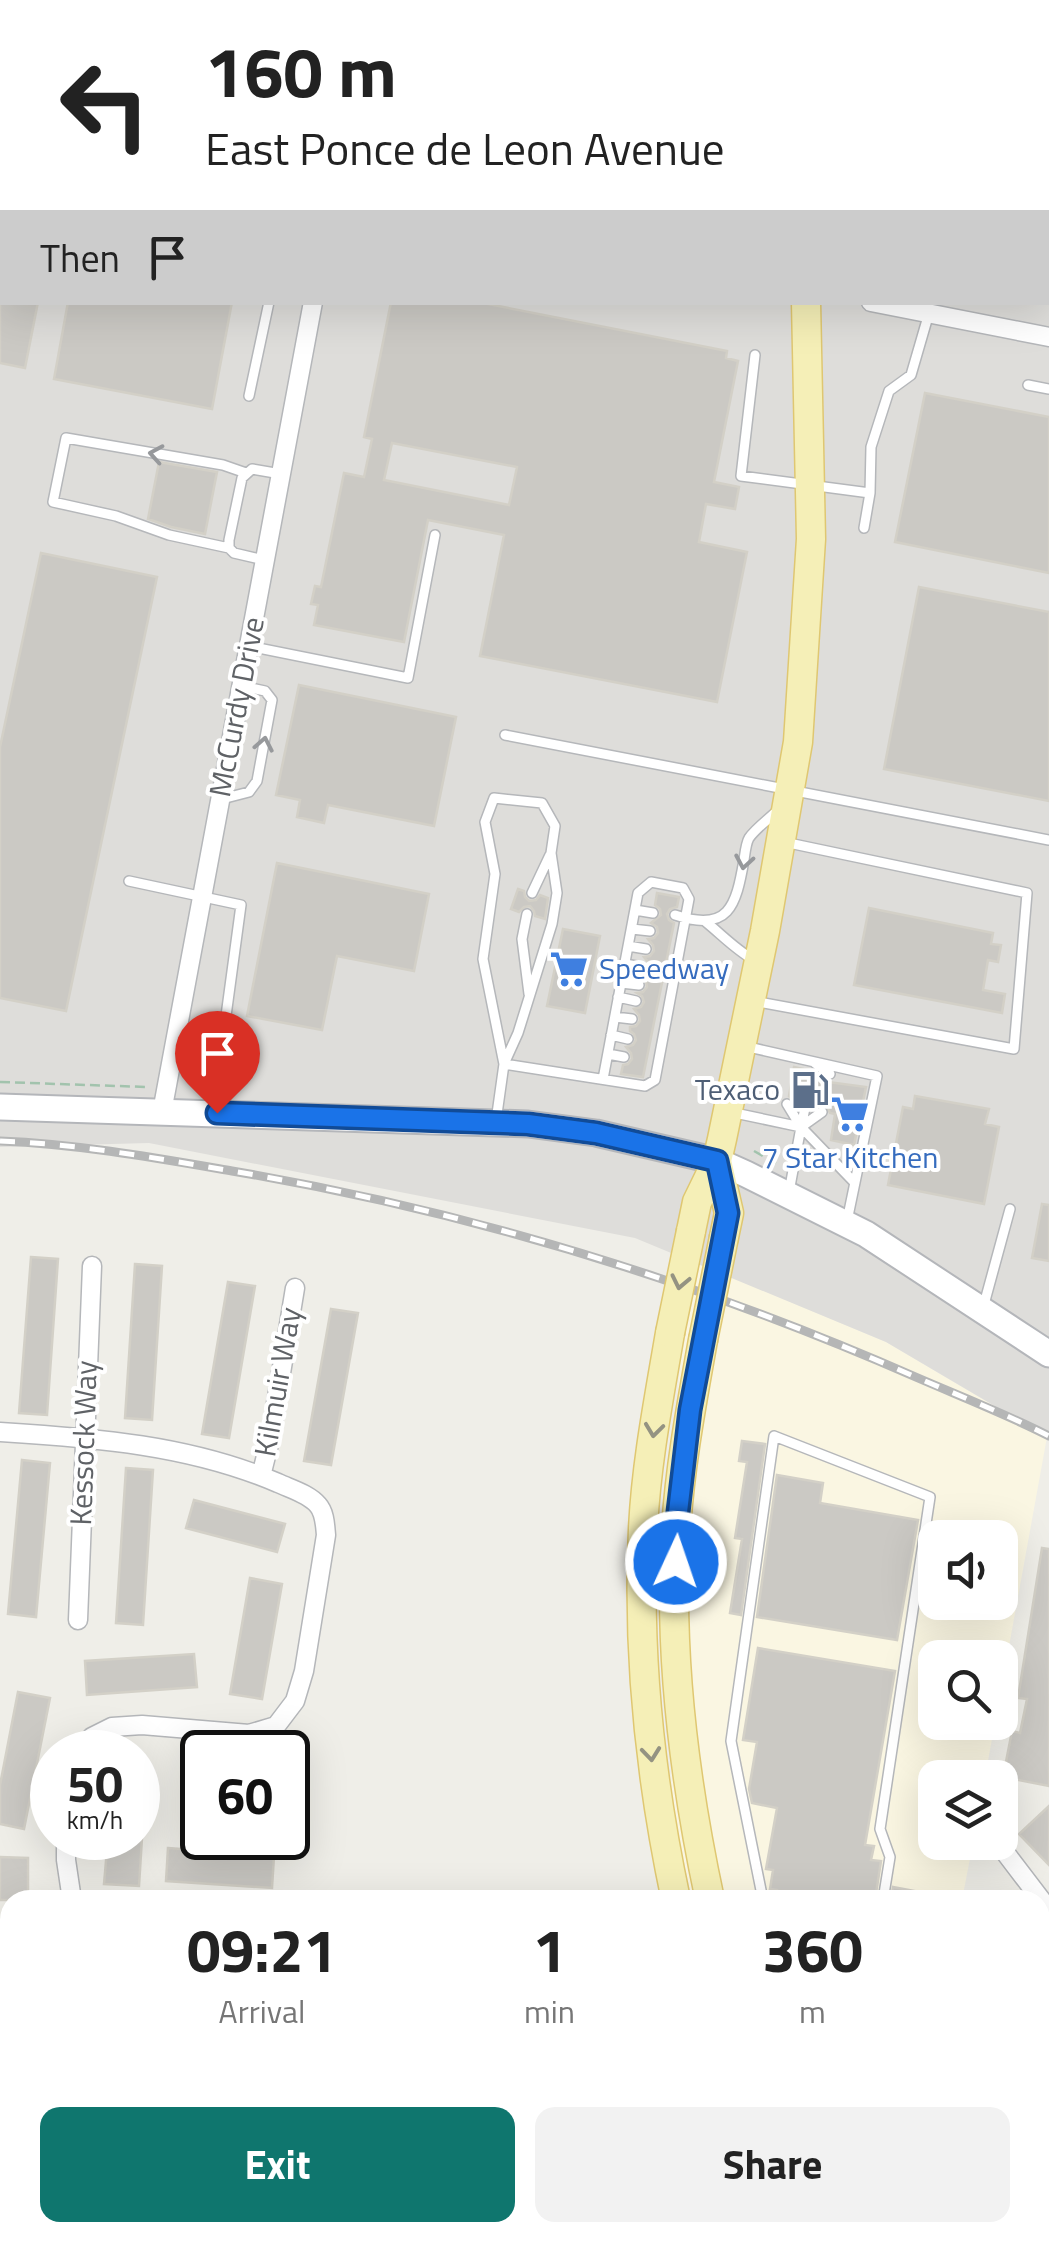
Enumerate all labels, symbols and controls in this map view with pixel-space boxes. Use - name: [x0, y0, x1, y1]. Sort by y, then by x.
- text: 160 m: [205, 18, 397, 124]
- icon: left: [40, 40, 170, 170]
- text: East Ponce de Leon Avenue: [205, 114, 725, 182]
- text: Then: [40, 229, 120, 287]
- icon: arrive: [140, 230, 195, 285]
- one-way arrow: [148, 444, 165, 465]
- street label: McCurdy Drive: [196, 613, 276, 801]
- one-way arrow: [253, 736, 274, 752]
- one-way arrow: [734, 854, 755, 870]
- place label: Speedway: [599, 945, 729, 991]
- supermarket icon: Speedway: [548, 948, 590, 990]
- pin: [175, 1011, 260, 1114]
- icon: arrive: [190, 1026, 245, 1081]
- place label: Texaco: [695, 1066, 780, 1112]
- fuel station icon: Texaco: [789, 1069, 831, 1111]
- supermarket icon: 7 Star Kitchen: [829, 1093, 871, 1135]
- place label: 7 Star Kitchen: [762, 1134, 938, 1180]
- one-way arrow: [671, 1273, 692, 1290]
- street label: Kilmuir Way: [241, 1304, 313, 1460]
- street label: Kessock Way: [57, 1360, 109, 1526]
- one-way arrow: [644, 1422, 665, 1438]
- position arrow: [624, 1510, 728, 1614]
- map controls: [918, 1520, 1018, 1860]
- button: sound: [918, 1520, 1018, 1620]
- button: search: [918, 1640, 1018, 1740]
- speed limit sign: 60: [180, 1730, 310, 1860]
- text: 50: [67, 1745, 123, 1821]
- one-way arrow: [640, 1746, 661, 1762]
- button: layers: [918, 1760, 1018, 1860]
- text: km/h: [67, 1801, 123, 1839]
- text: 09:21: [187, 1904, 337, 1995]
- text: 1: [533, 1904, 566, 1995]
- text: 360: [762, 1904, 863, 1995]
- text: Arrival: [219, 1987, 305, 2035]
- text: min: [524, 1987, 575, 2035]
- text: m: [799, 1987, 826, 2035]
- button: Exit: [40, 2107, 515, 2222]
- button: Share: [535, 2107, 1010, 2222]

